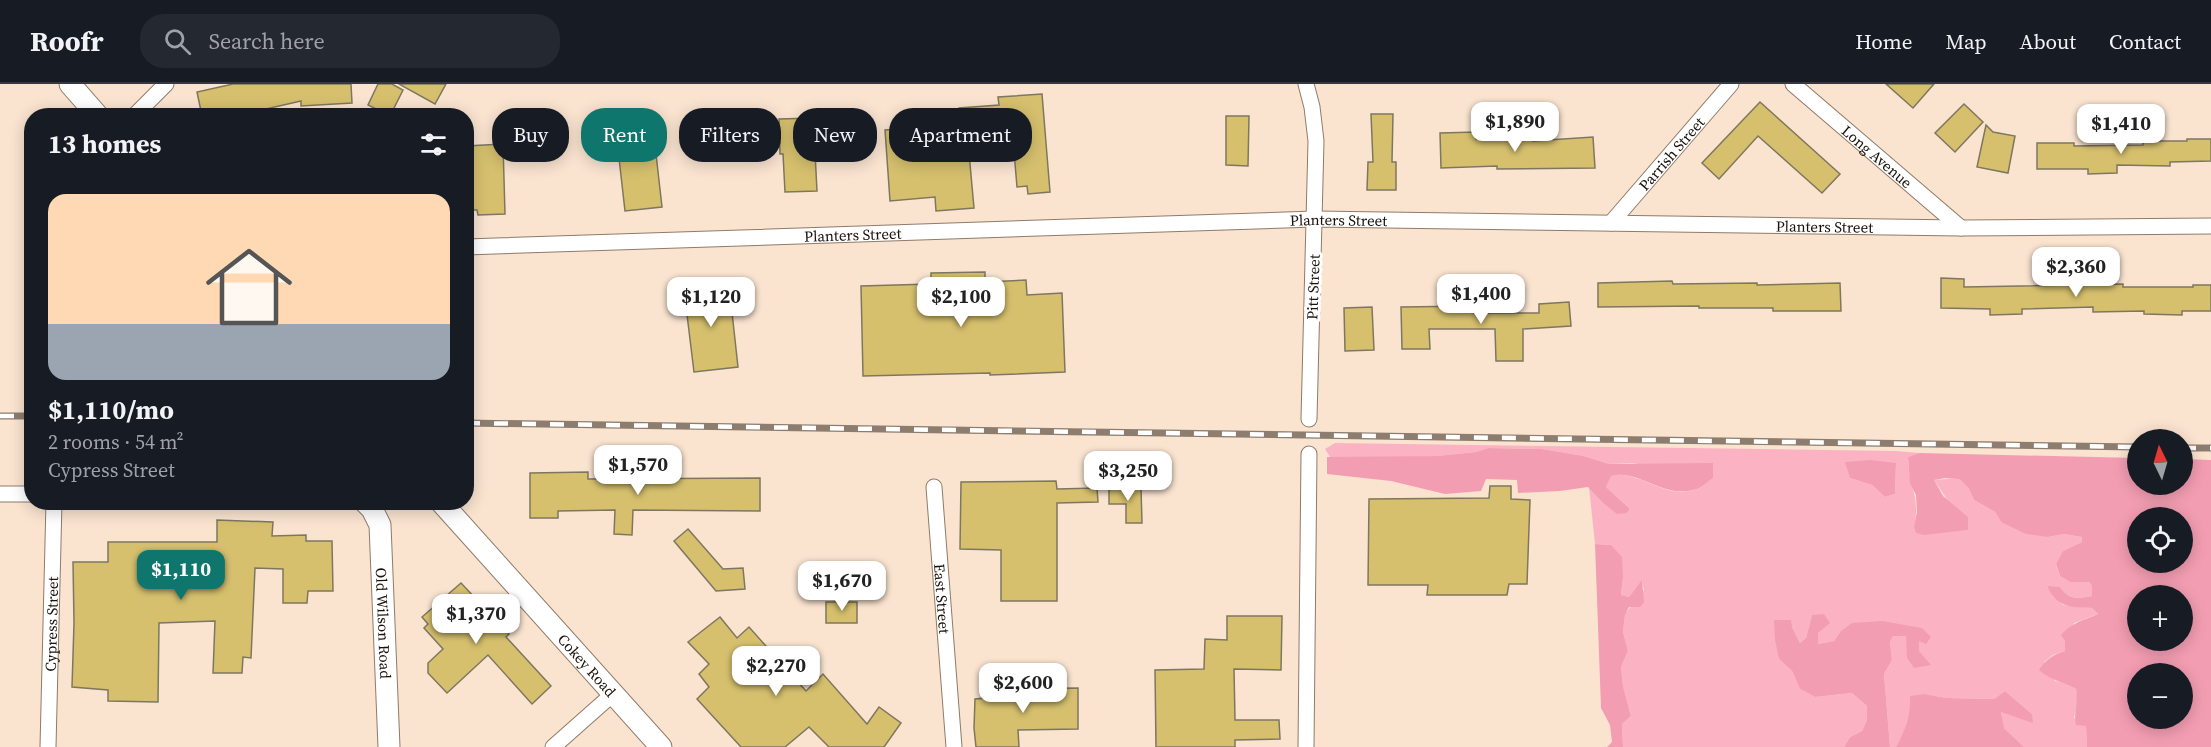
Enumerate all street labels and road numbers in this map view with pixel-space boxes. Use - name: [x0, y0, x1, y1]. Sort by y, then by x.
- street label: Parrish Street: [1633, 112, 1709, 195]
- street label: Long Avenue: [1837, 120, 1917, 193]
- street label: Planters Street: [1290, 208, 1387, 231]
- street label: Planters Street: [1776, 215, 1873, 237]
- street label: Planters Street: [804, 222, 902, 246]
- street label: Pitt Street: [1301, 254, 1325, 320]
- street label: East Street: [929, 563, 956, 635]
- street label: Old Wilson Road: [371, 567, 397, 680]
- street label: Cypress Street: [39, 576, 63, 672]
- street label: Cokey Road: [553, 629, 622, 701]

